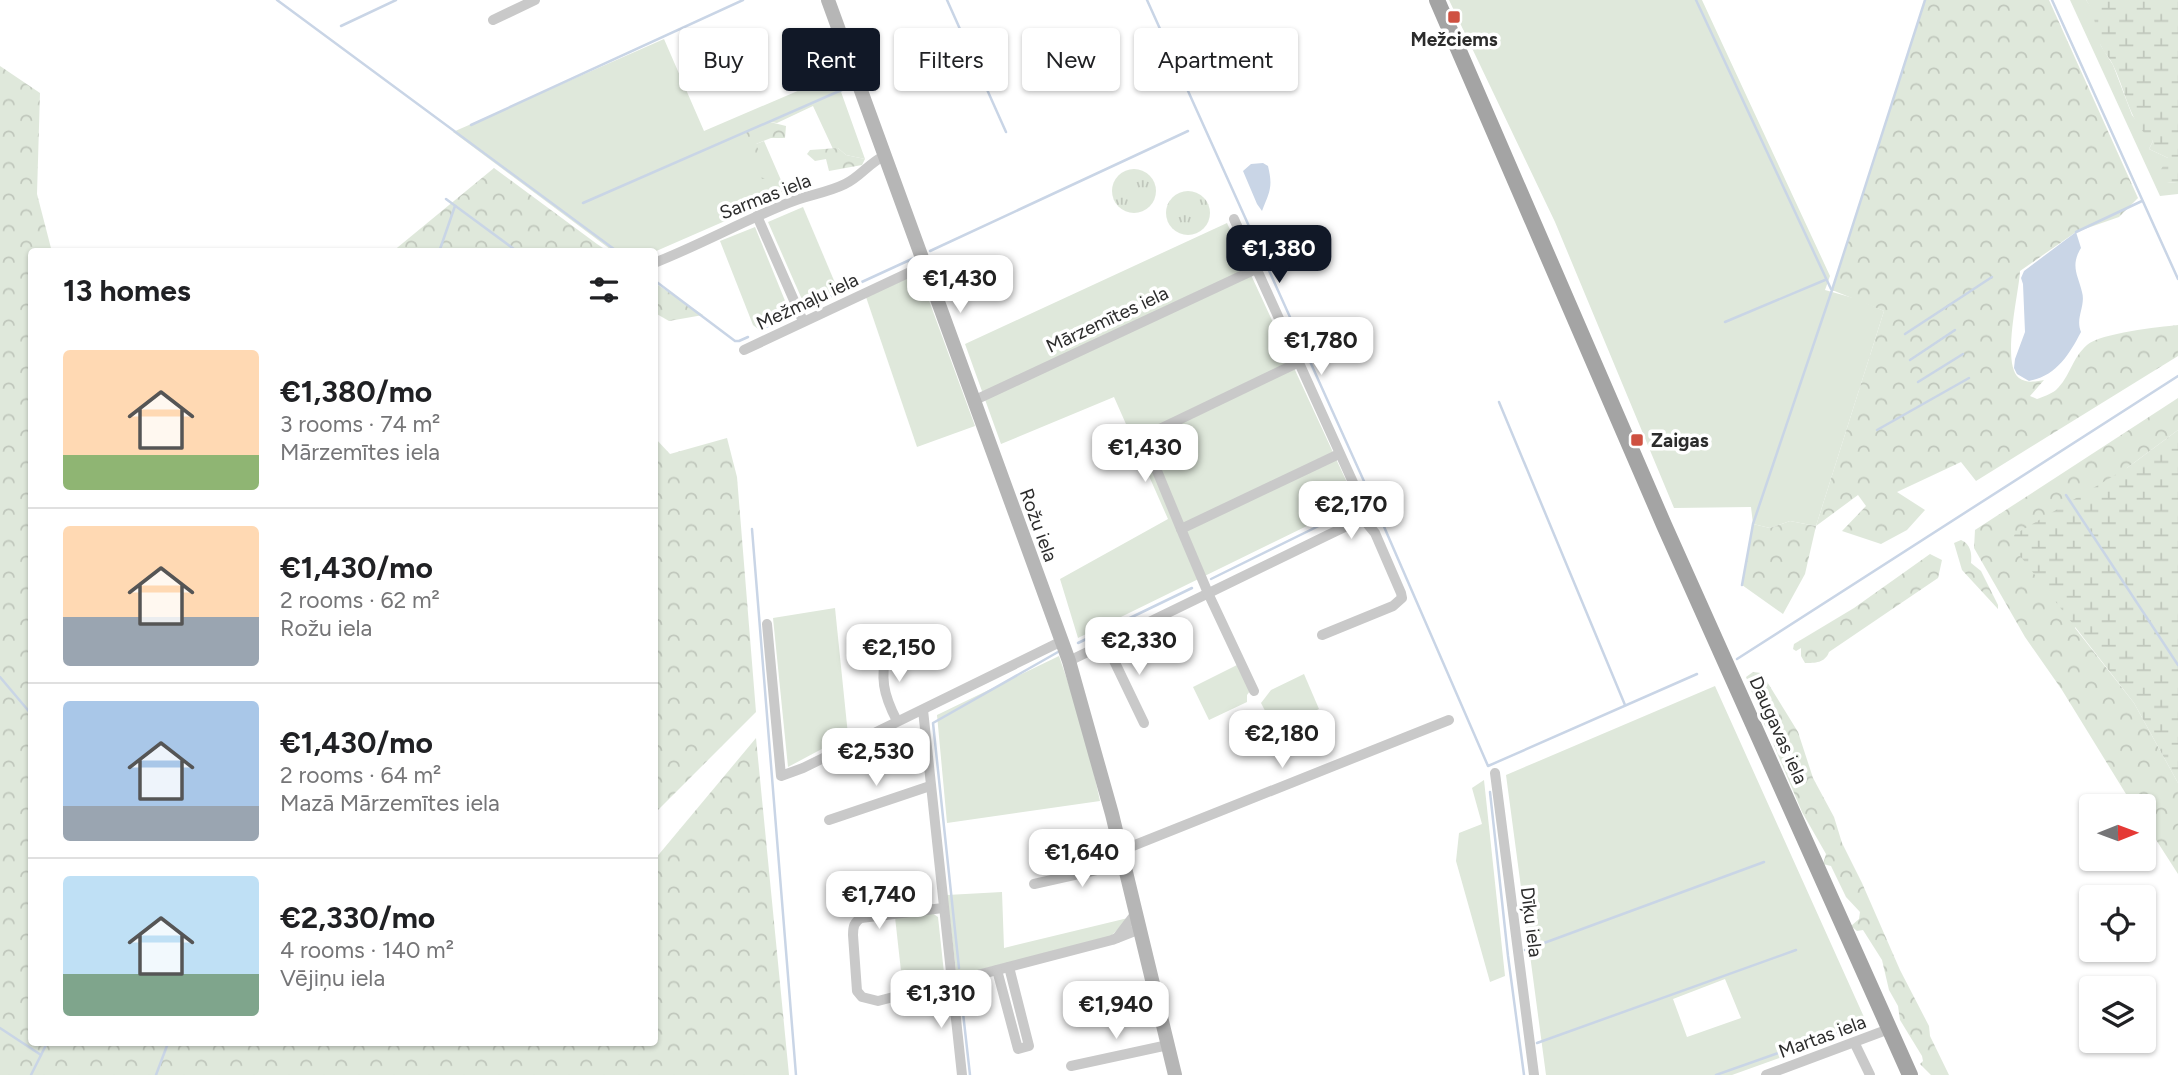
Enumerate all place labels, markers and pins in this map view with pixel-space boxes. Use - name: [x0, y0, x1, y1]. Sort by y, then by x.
- marker: Mežciems: [1446, 9, 1462, 25]
- place label: Mežciems: [1410, 28, 1498, 51]
- pin: €1,380: [1222, 226, 1336, 285]
- pin: €1,430: [903, 256, 1017, 315]
- pin: €1,780: [1264, 318, 1378, 377]
- pin: €1,430: [1088, 424, 1202, 484]
- place label: Zaigas: [1651, 429, 1709, 452]
- marker: Zaigas: [1629, 432, 1645, 448]
- pin: €2,170: [1294, 482, 1408, 541]
- pin: €2,330: [1082, 618, 1196, 677]
- pin: €2,150: [842, 624, 956, 684]
- pin: €2,180: [1225, 710, 1339, 770]
- pin: €2,530: [819, 728, 933, 788]
- pin: €1,640: [1025, 830, 1139, 889]
- pin: €1,740: [822, 872, 936, 931]
- pin: €1,310: [884, 970, 998, 1030]
- pin: €1,940: [1059, 982, 1173, 1041]

